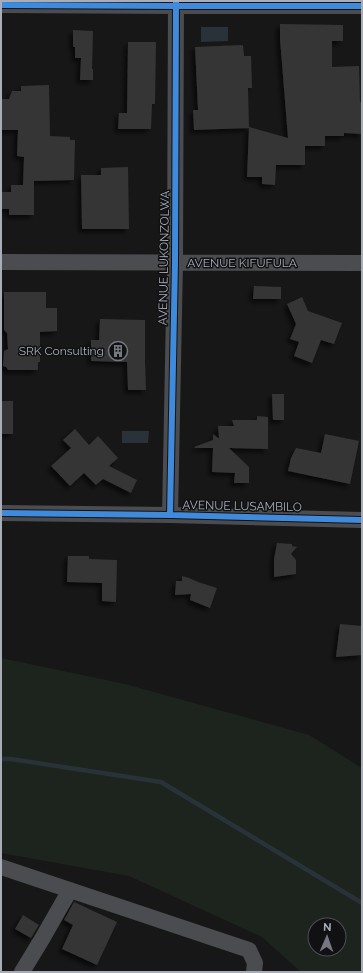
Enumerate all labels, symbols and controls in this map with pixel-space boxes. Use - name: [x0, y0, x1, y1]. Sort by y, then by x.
- street label: AVENUE LUKONZOLWA: [156, 190, 172, 326]
- street label: AVENUE KIFUFULA: [187, 256, 297, 270]
- building icon: SRK Consulting: [107, 340, 129, 362]
- place label: SRK Consulting: [19, 344, 104, 358]
- street label: AVENUE LUSAMBILO: [182, 498, 302, 514]
- north arrow: [307, 917, 347, 957]
- text: N: [323, 921, 332, 934]

